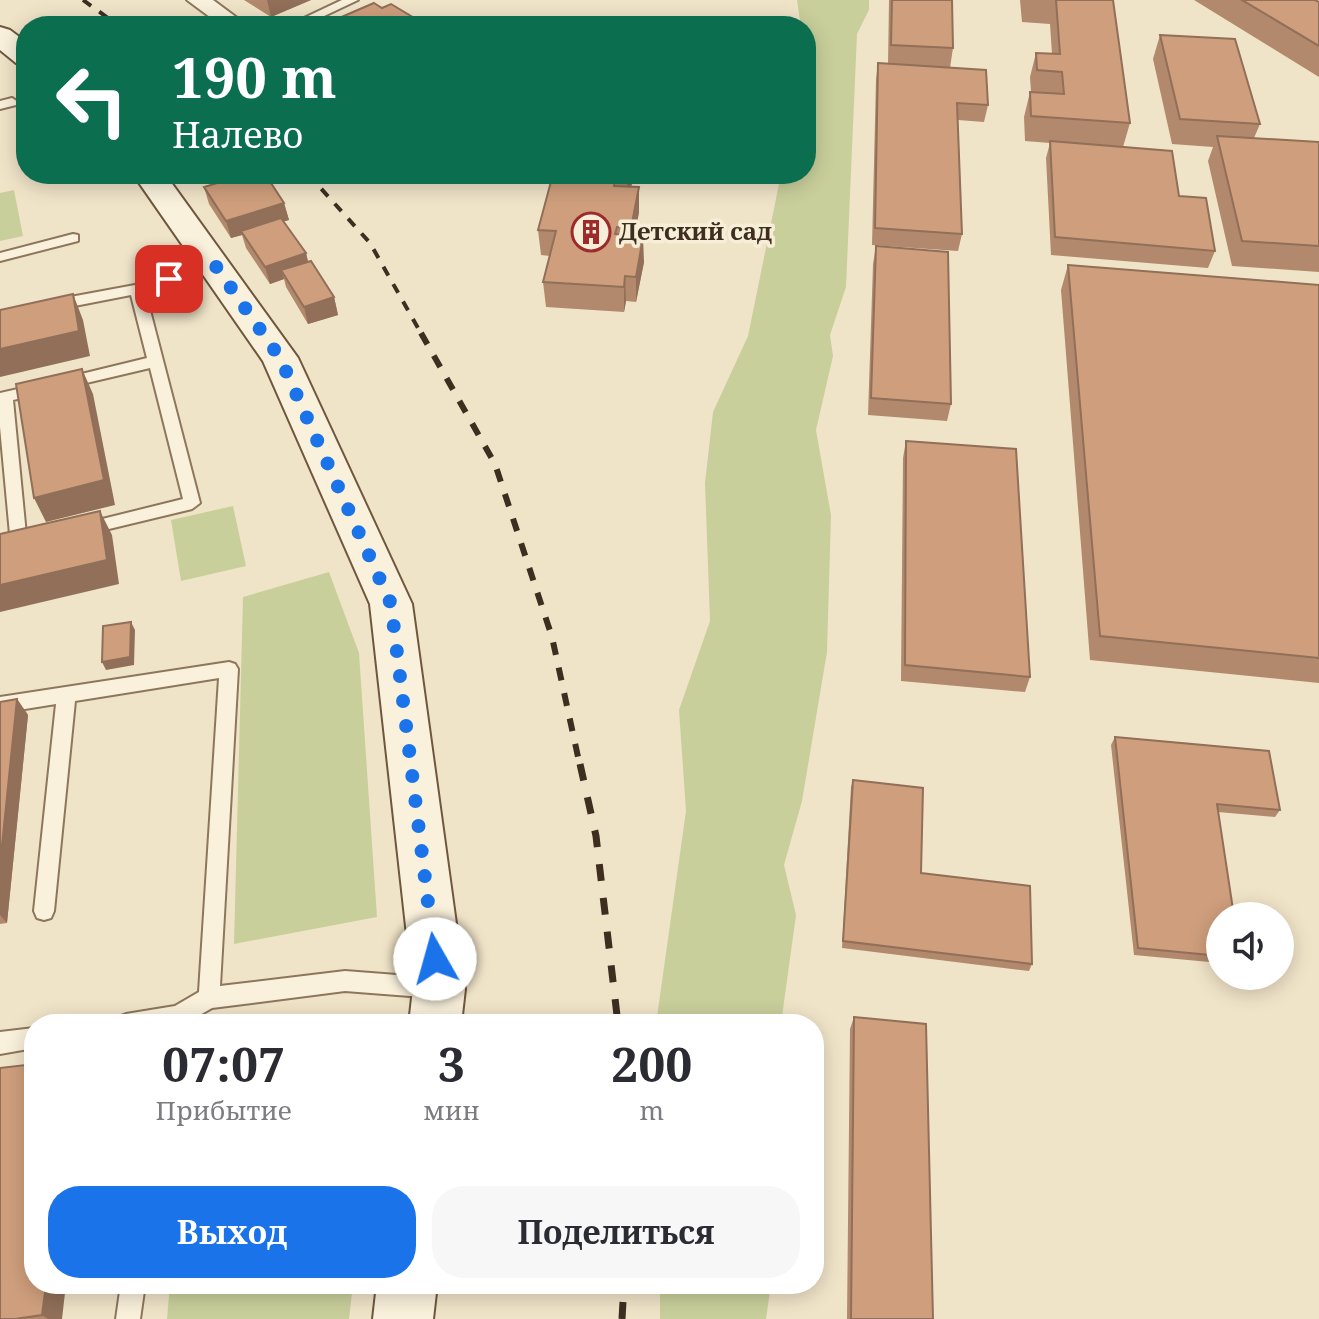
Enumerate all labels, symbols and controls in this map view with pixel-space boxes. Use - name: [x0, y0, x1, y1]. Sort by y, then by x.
- text: 190 m: [172, 38, 337, 114]
- icon: left: [40, 48, 144, 152]
- text: Налево: [172, 110, 303, 159]
- building icon: Детский сад: [570, 211, 612, 253]
- place label: Детский сад: [619, 214, 772, 247]
- pin: [135, 245, 203, 313]
- icon: arrive: [147, 257, 191, 301]
- map controls: [1206, 902, 1294, 990]
- button: sound: [1206, 902, 1294, 990]
- position arrow: [393, 917, 477, 1001]
- text: 07:07: [162, 1031, 285, 1096]
- text: 3: [438, 1031, 465, 1096]
- text: 200: [611, 1031, 692, 1096]
- text: Прибытие: [155, 1092, 292, 1128]
- text: мин: [423, 1092, 480, 1128]
- text: m: [640, 1092, 664, 1128]
- button: Выход: [48, 1186, 416, 1278]
- button: Поделиться: [432, 1186, 800, 1278]

